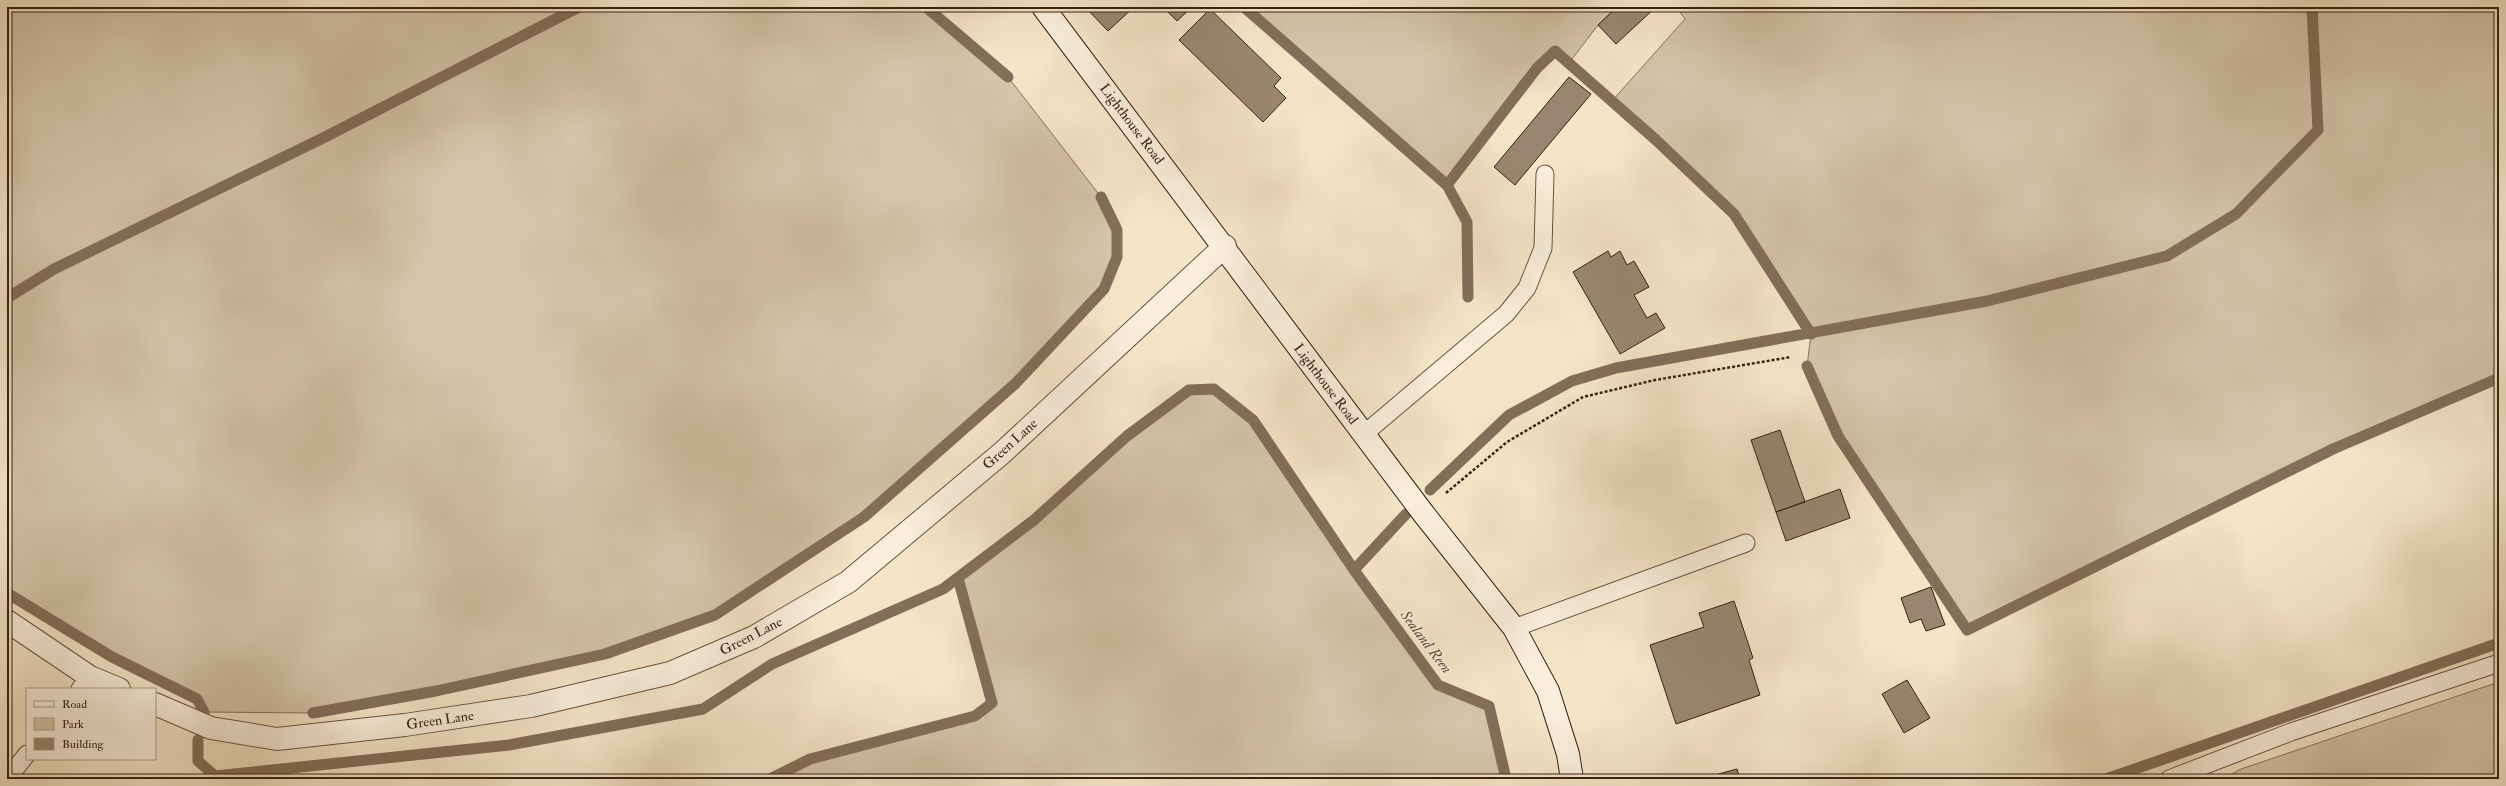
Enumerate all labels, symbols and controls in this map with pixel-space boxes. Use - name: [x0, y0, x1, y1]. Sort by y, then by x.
- street label: Lighthouse Road: [1096, 80, 1168, 168]
- street label: Lighthouse Road: [1290, 340, 1362, 428]
- street label: Green Lane: [979, 415, 1041, 473]
- water label: Sealand Reen: [1395, 606, 1456, 677]
- street label: Green Lane: [717, 613, 785, 659]
- legend: [26, 688, 156, 760]
- text: Road: [62, 697, 87, 712]
- street label: Green Lane: [405, 707, 475, 733]
- text: Park: [62, 717, 84, 732]
- text: Building: [62, 737, 105, 752]

